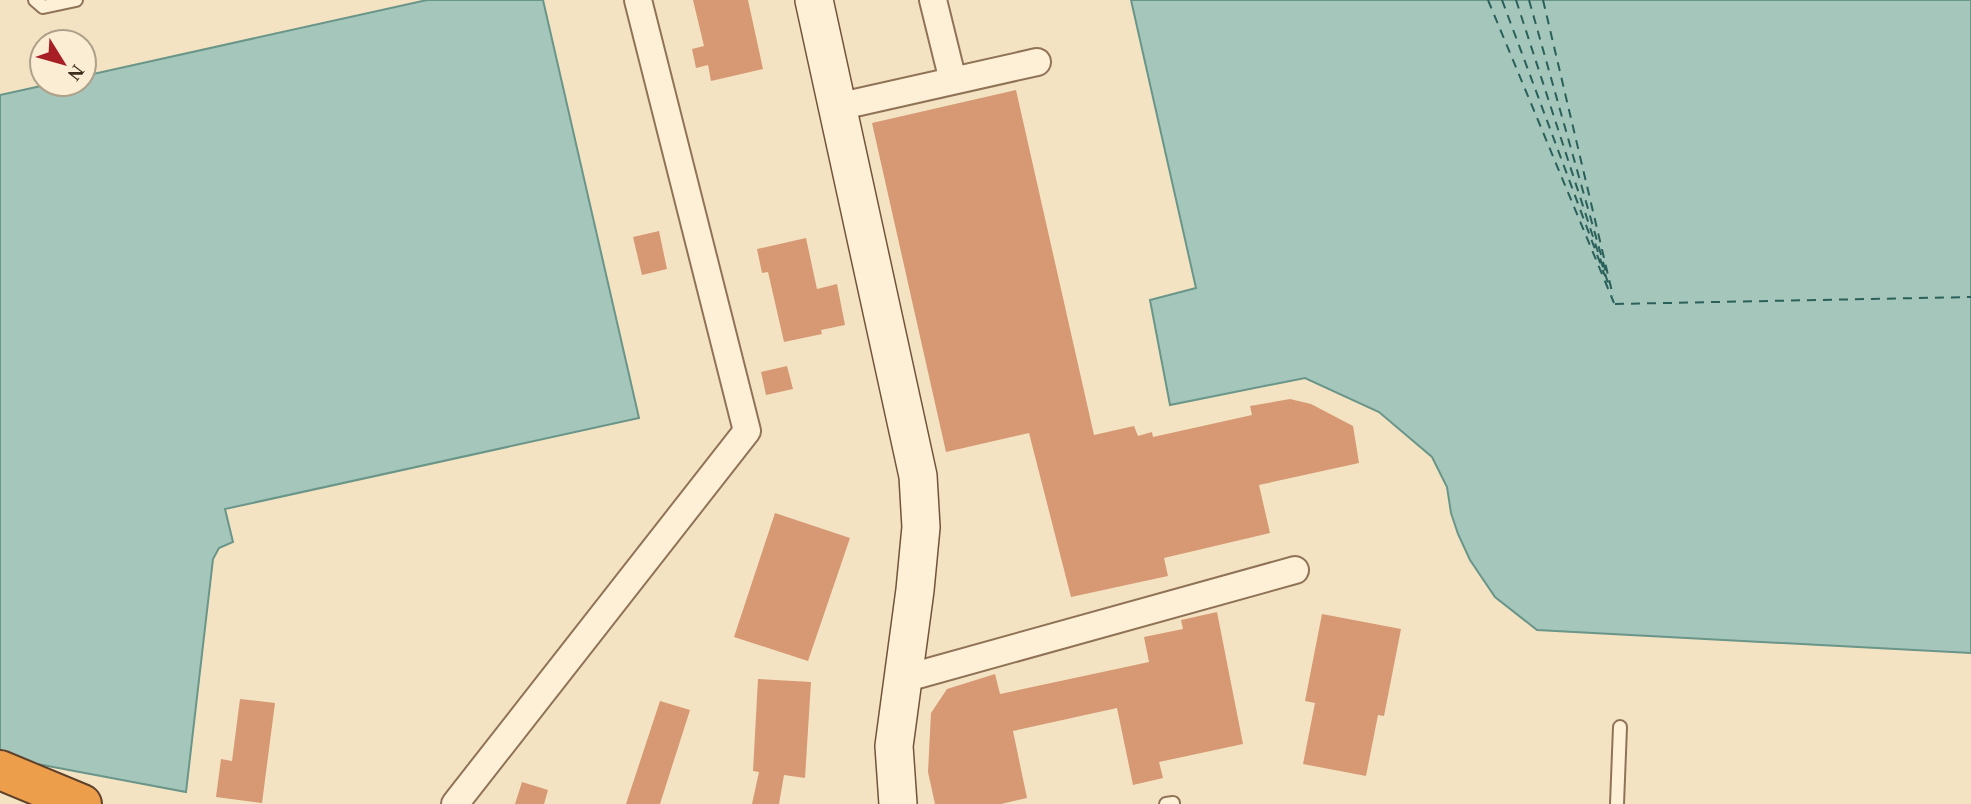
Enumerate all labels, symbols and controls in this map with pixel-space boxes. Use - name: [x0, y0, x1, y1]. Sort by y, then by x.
- north arrow: [28, 28, 98, 98]
- text: N: [63, 61, 89, 85]

